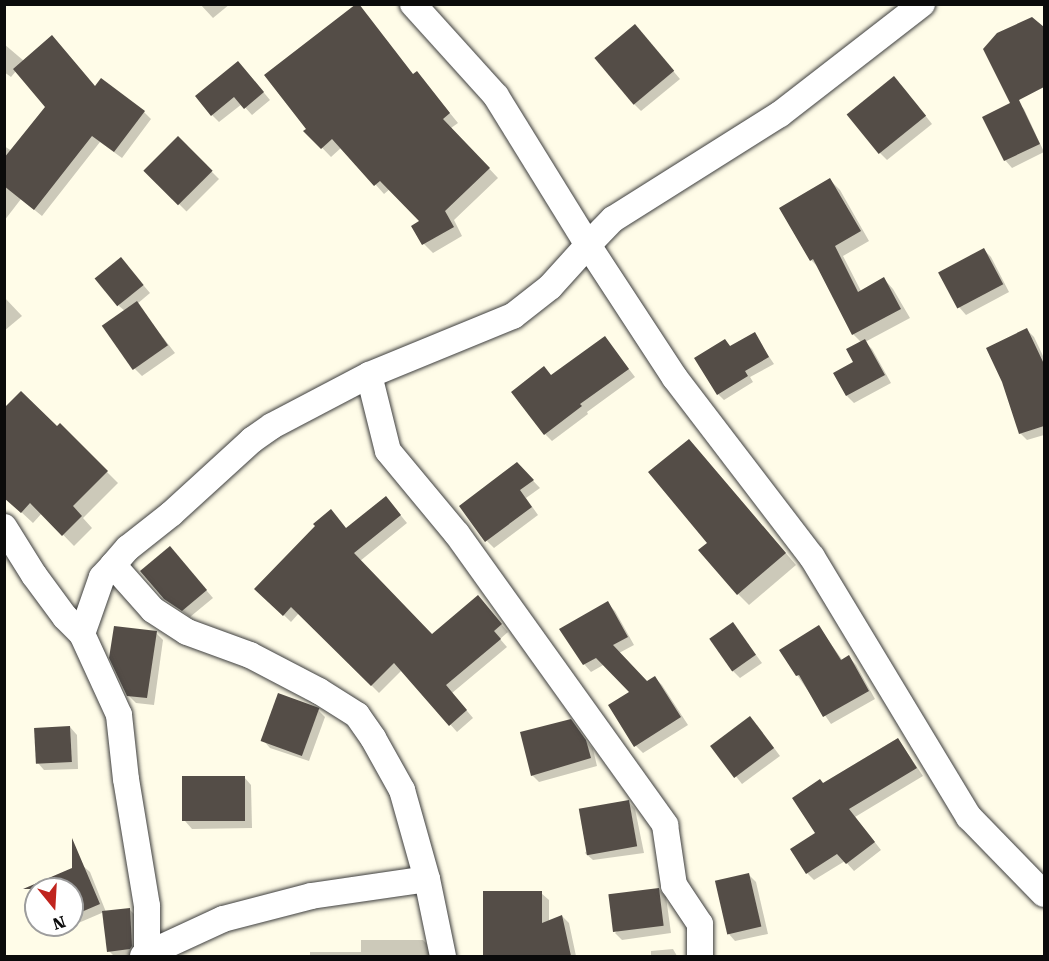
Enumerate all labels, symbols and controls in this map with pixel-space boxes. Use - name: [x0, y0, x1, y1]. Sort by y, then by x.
- north arrow: [24, 877, 84, 937]
- text: N: [50, 912, 68, 934]

